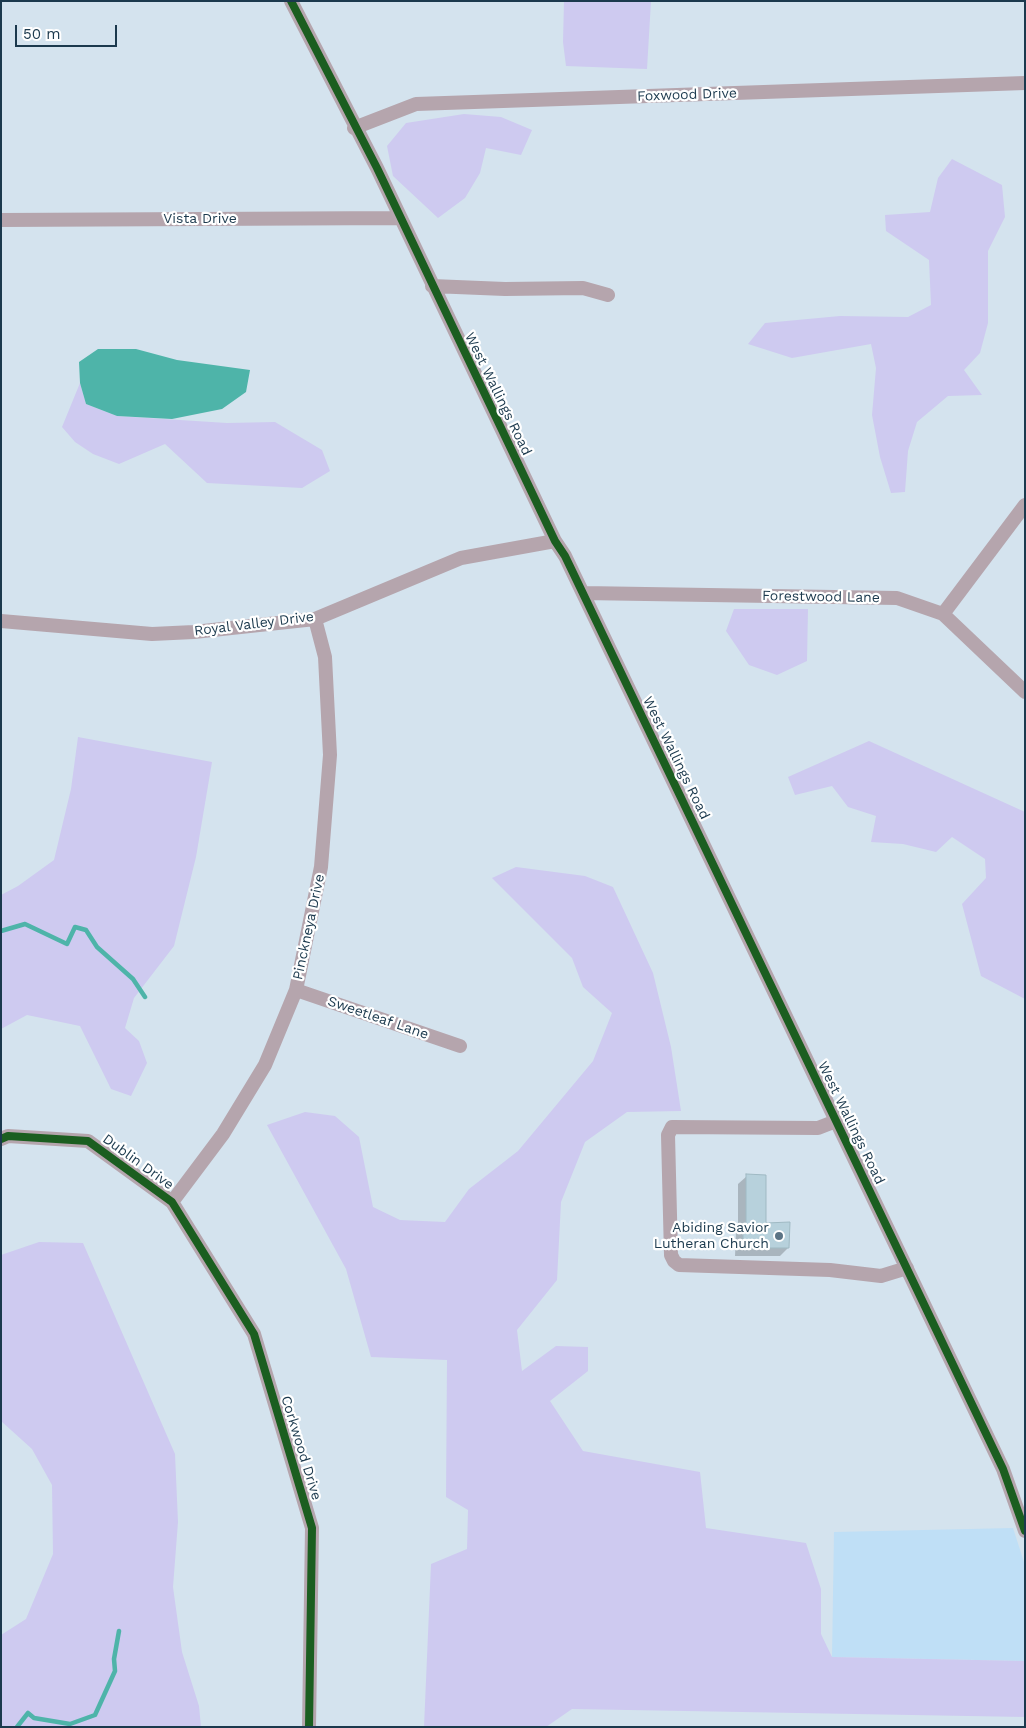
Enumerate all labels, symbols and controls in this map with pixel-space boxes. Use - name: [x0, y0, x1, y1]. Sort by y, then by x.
- scale bar: [18, 15, 120, 47]
- text: 50 m: [23, 25, 60, 43]
- street label: Foxwood Drive: [637, 85, 737, 105]
- street label: Vista Drive: [163, 211, 237, 227]
- street label: West Wallings Road: [461, 330, 535, 458]
- street label: Forestwood Lane: [762, 588, 880, 606]
- street label: Royal Valley Drive: [193, 608, 315, 640]
- street label: West Wallings Road: [639, 694, 713, 822]
- street label: Pinckneya Drive: [290, 873, 328, 981]
- street label: Sweetleaf Lane: [325, 993, 431, 1043]
- street label: West Wallings Road: [814, 1059, 888, 1187]
- street label: Dublin Drive: [99, 1131, 177, 1193]
- place label: Abiding Savior Lutheran Church: [654, 1220, 769, 1252]
- marker: Abiding Savior Lutheran Church: [773, 1230, 785, 1242]
- street label: Corkwood Drive: [277, 1394, 325, 1502]

